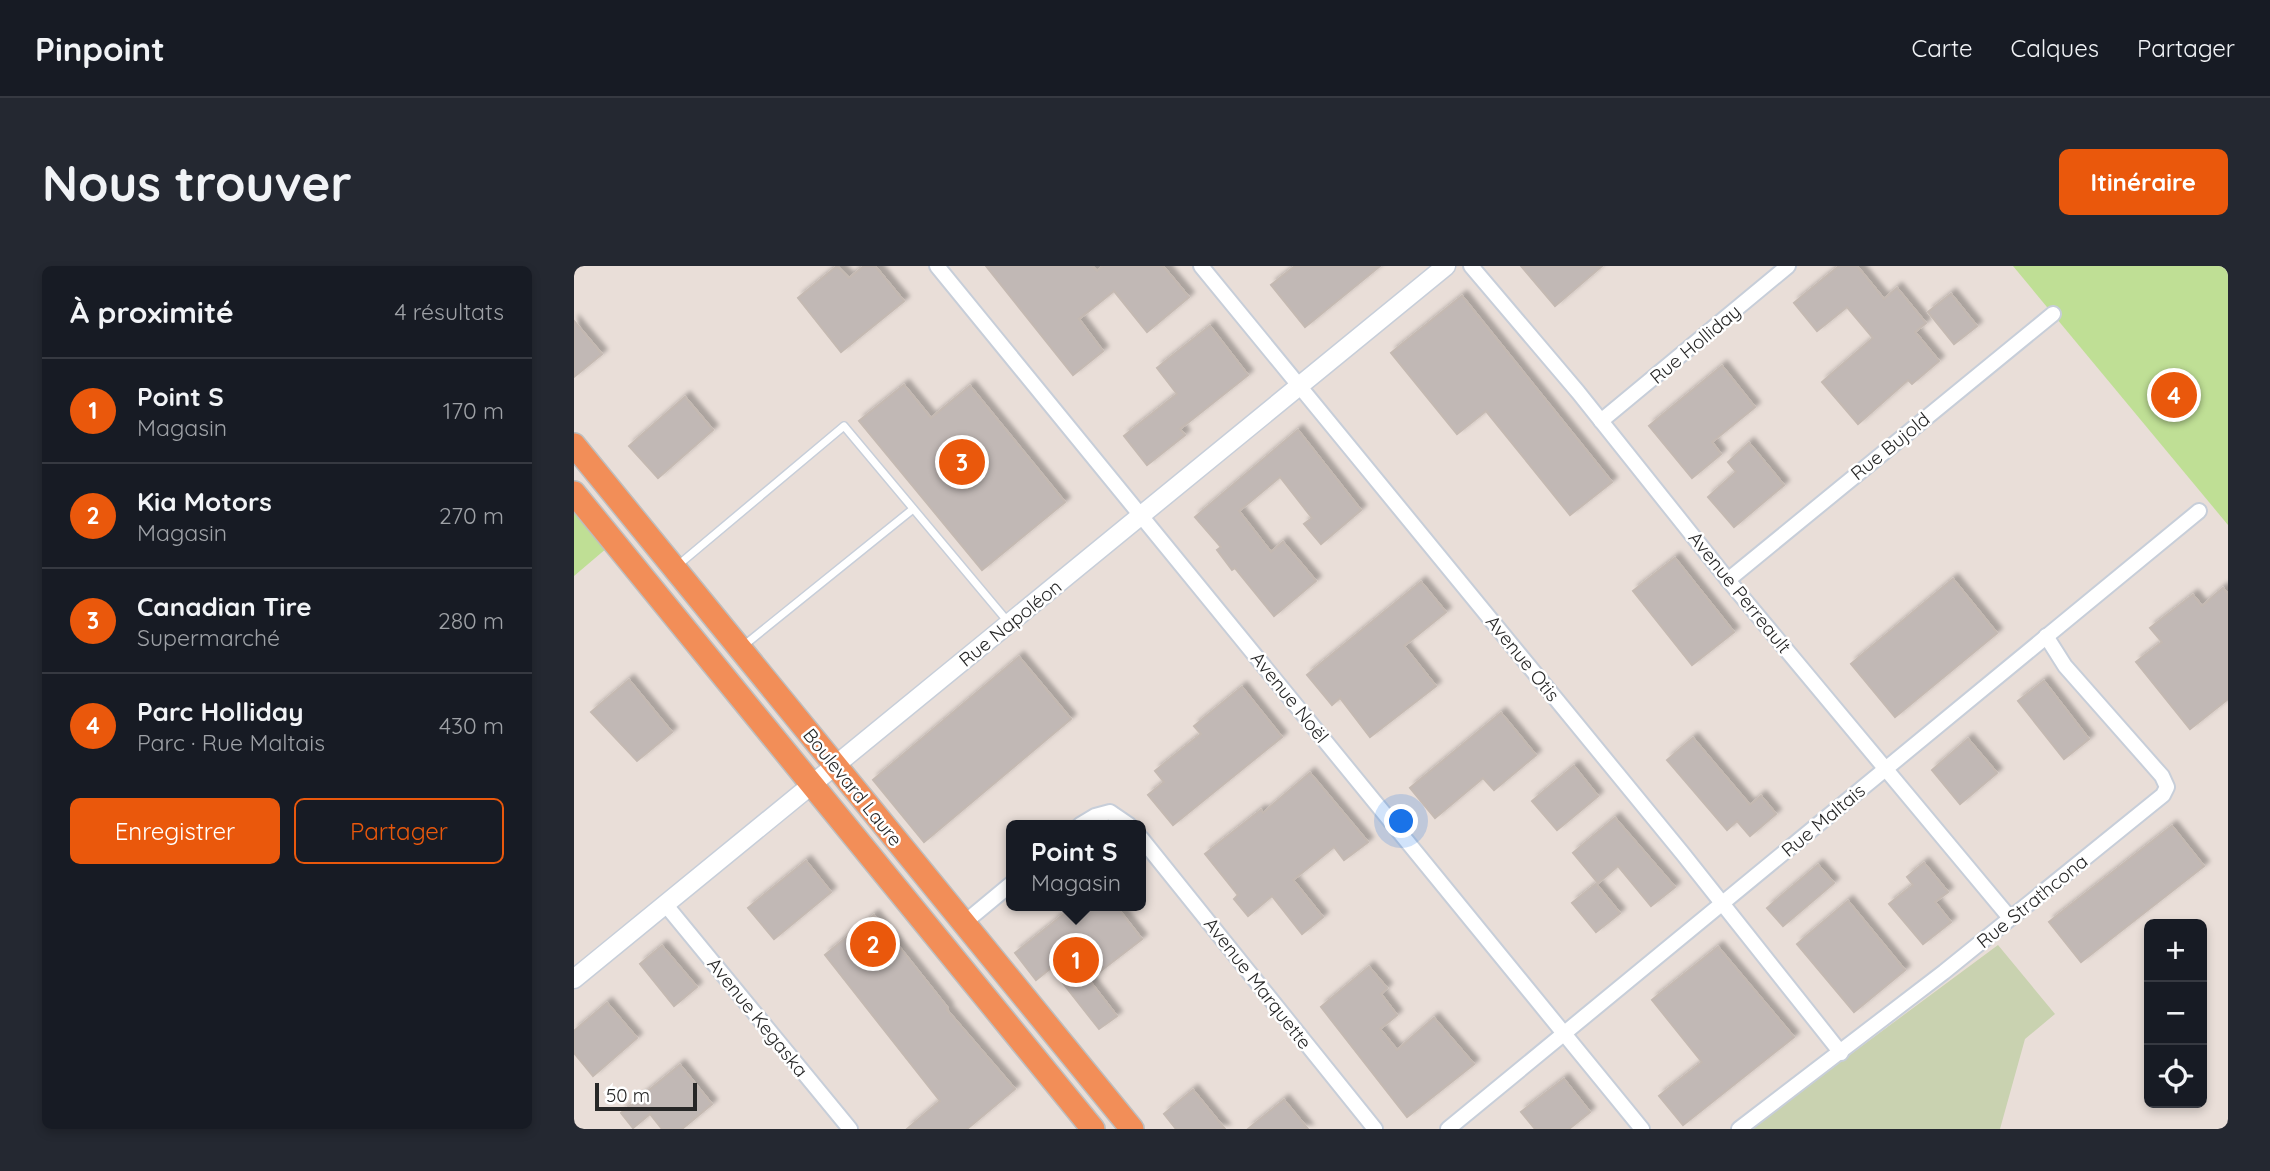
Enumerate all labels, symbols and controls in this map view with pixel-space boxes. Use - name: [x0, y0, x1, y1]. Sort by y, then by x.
- text: Pinpoint: [35, 28, 165, 69]
- text: Carte: [1911, 33, 1973, 63]
- text: Calques: [2011, 33, 2099, 63]
- text: Partager: [2137, 33, 2235, 63]
- button: Itinéraire: [2059, 149, 2228, 215]
- text: Nous trouver: [42, 152, 352, 213]
- text: À proximité: [70, 293, 234, 331]
- text: 4 résultats: [394, 297, 504, 326]
- street label: Rue Holliday: [1645, 299, 1745, 389]
- pin: 4: [2151, 369, 2197, 421]
- text: Point S: [137, 380, 224, 413]
- text: 1: [89, 396, 97, 425]
- text: 170 m: [443, 396, 504, 425]
- street label: Rue Bujold: [1846, 407, 1934, 485]
- text: Magasin: [137, 413, 227, 442]
- pin: 3: [939, 436, 985, 488]
- text: Kia Motors: [137, 485, 272, 518]
- text: 2: [86, 501, 100, 530]
- text: 270 m: [439, 501, 504, 530]
- text: Magasin: [137, 518, 227, 547]
- street label: Avenue Perreault: [1683, 526, 1797, 658]
- street label: Rue Napoléon: [954, 574, 1066, 672]
- text: Canadian Tire: [137, 590, 312, 623]
- text: 3: [87, 606, 99, 635]
- text: 280 m: [438, 606, 504, 635]
- street label: Avenue Otis: [1481, 610, 1565, 706]
- text: Supermarché: [137, 623, 280, 652]
- street label: Avenue Noël: [1246, 646, 1334, 748]
- text: Parc Holliday: [137, 695, 303, 728]
- text: 4: [86, 711, 100, 740]
- text: 430 m: [439, 711, 504, 740]
- street label: Boulevard Laure: [798, 723, 908, 851]
- text: Parc · Rue Maltais: [137, 728, 325, 757]
- street label: Rue Maltais: [1776, 778, 1870, 862]
- button: Enregistrer: [70, 798, 280, 864]
- button: Partager: [294, 798, 504, 864]
- your location: [1384, 804, 1418, 838]
- popup: [1006, 820, 1146, 911]
- text: Point S: [1031, 835, 1118, 868]
- street label: Rue Strathcona: [1972, 849, 2092, 953]
- text: Magasin: [1031, 868, 1121, 897]
- street label: Avenue Marquette: [1199, 912, 1317, 1054]
- pin: 2: [850, 918, 896, 970]
- map controls: [2144, 919, 2207, 1108]
- button: +: [2144, 919, 2207, 982]
- pin: 1: [1053, 934, 1099, 986]
- street label: Avenue Kegaska: [702, 952, 814, 1082]
- button: −: [2144, 982, 2207, 1045]
- button: locate: [2144, 1045, 2207, 1108]
- scale bar: [595, 1080, 696, 1112]
- text: 50 m: [606, 1083, 650, 1107]

